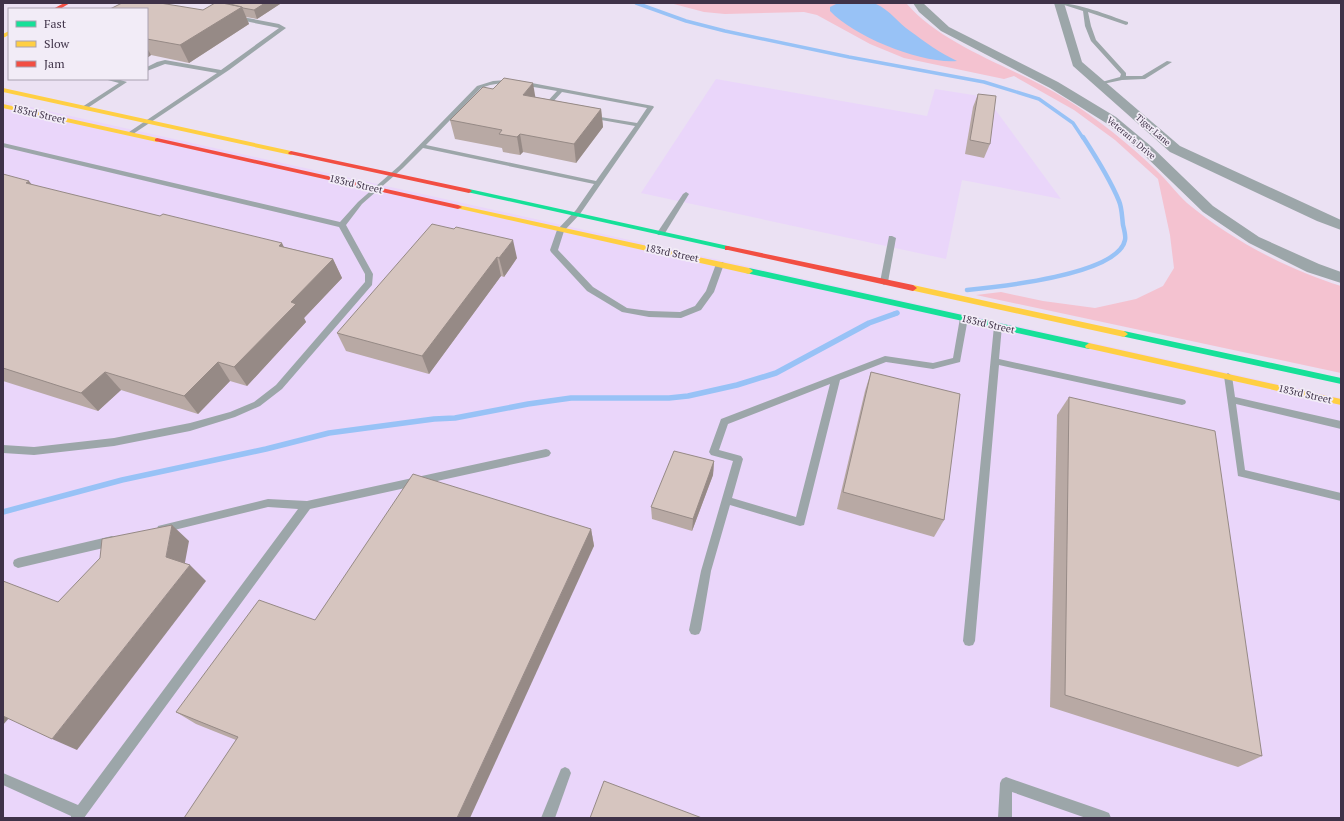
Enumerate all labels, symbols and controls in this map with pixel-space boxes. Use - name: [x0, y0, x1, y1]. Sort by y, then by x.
- legend: [8, 8, 148, 80]
- text: Fast: [44, 16, 67, 31]
- text: Slow: [44, 36, 70, 51]
- text: Jam: [44, 56, 65, 71]
- street label: 183rd Street: [11, 102, 67, 127]
- street label: Tiger Lane: [1133, 112, 1173, 149]
- street label: Veteran's Drive: [1104, 114, 1158, 162]
- street label: 183rd Street: [328, 172, 384, 197]
- street label: 183rd Street: [644, 241, 700, 265]
- street label: 183rd Street: [960, 312, 1016, 337]
- street label: 183rd Street: [1277, 382, 1333, 407]

